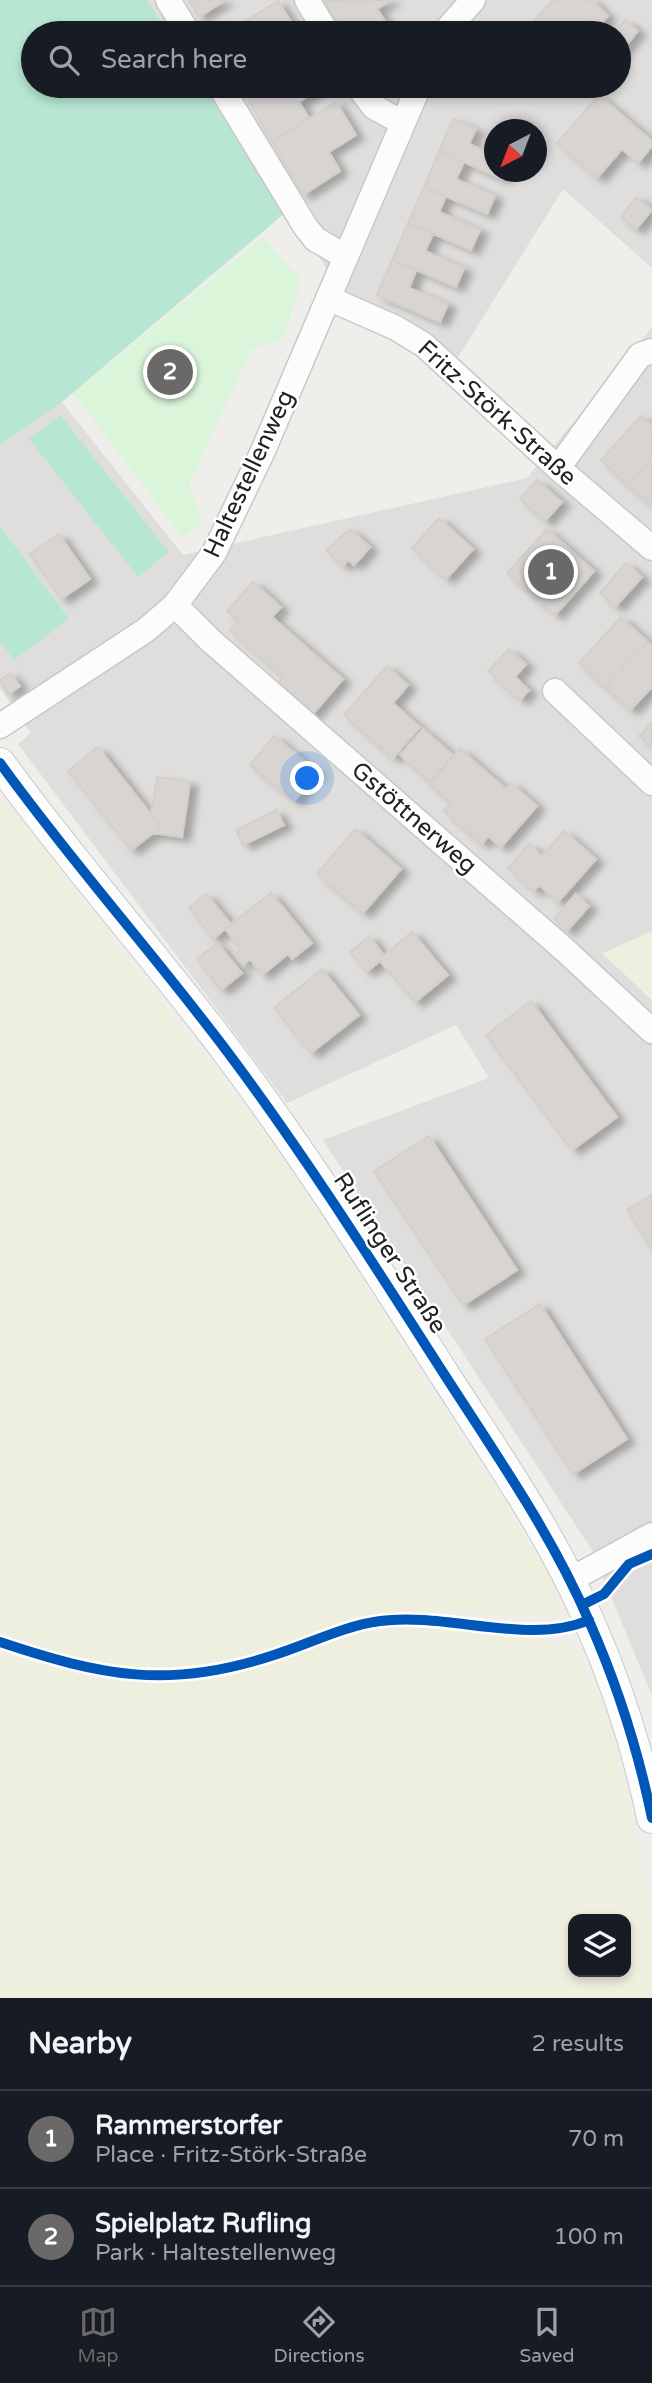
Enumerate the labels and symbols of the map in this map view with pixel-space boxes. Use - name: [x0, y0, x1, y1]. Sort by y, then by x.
- north arrow: [484, 119, 547, 182]
- street label: Fritz-Störk-Straße: [412, 334, 582, 492]
- pin: 2: [147, 346, 193, 398]
- street label: Haltestellenweg: [197, 386, 301, 562]
- pin: 1: [528, 546, 574, 598]
- street label: Gstöttnerweg: [345, 756, 483, 880]
- your location: [290, 761, 324, 795]
- street label: Ruflinger Straße: [327, 1167, 453, 1339]

